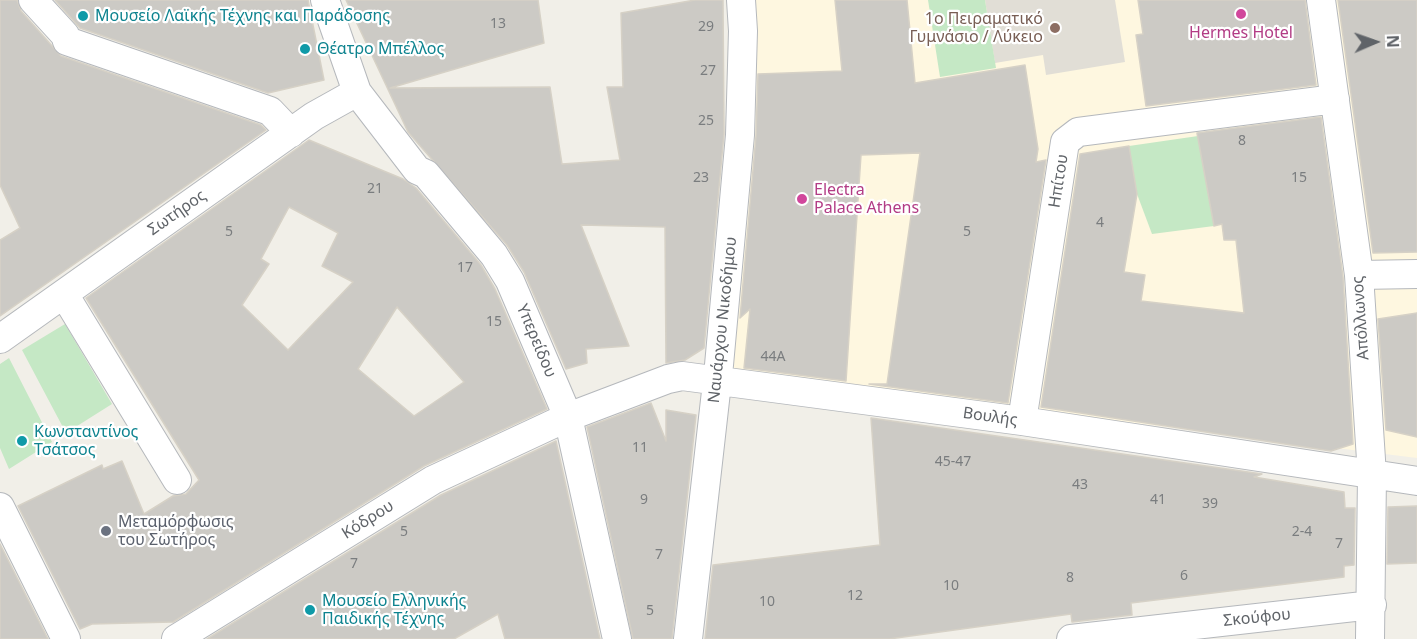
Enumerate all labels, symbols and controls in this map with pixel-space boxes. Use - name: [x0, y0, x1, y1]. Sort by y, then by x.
- place label: Μουσείο Λαϊκής Τέχνης και Παράδοσης: [95, 6, 390, 26]
- marker: Hermes Hotel: [1234, 7, 1248, 21]
- marker: Μουσείο Λαϊκής Τέχνης και Παράδοσης: [76, 9, 90, 23]
- place label: 1ο Πειραματικό Γυμνάσιο / Λύκειο: [910, 9, 1043, 47]
- north arrow: [1345, 12, 1405, 72]
- house number: 13: [490, 16, 506, 32]
- house number: 29: [698, 19, 714, 35]
- marker: 1ο Πειραματικό Γυμνάσιο / Λύκειο: [1048, 21, 1062, 35]
- place label: Hermes Hotel: [1189, 23, 1293, 43]
- text: N: [1382, 34, 1404, 48]
- place label: Θέατρο Μπέλλος: [317, 39, 444, 59]
- marker: Θέατρο Μπέλλος: [298, 42, 312, 56]
- house number: 27: [700, 63, 716, 79]
- house number: 25: [698, 113, 714, 129]
- house number: 8: [1238, 133, 1246, 149]
- street label: Ηπίτου: [1045, 153, 1073, 209]
- house number: 23: [693, 170, 709, 186]
- house number: 15: [1291, 170, 1307, 186]
- place label: Electra Palace Athens: [814, 180, 919, 218]
- house number: 21: [367, 181, 383, 197]
- street label: Σωτήρος: [144, 186, 210, 240]
- marker: Electra Palace Athens: [795, 192, 809, 206]
- house number: 4: [1096, 215, 1104, 231]
- house number: 5: [225, 224, 233, 240]
- house number: 5: [963, 224, 971, 240]
- street label: Ναυάρχου Νικοδήμου: [705, 236, 741, 404]
- house number: 17: [457, 260, 473, 276]
- street label: Απόλλωνος: [1348, 275, 1374, 361]
- street label: Υπερείδου: [512, 301, 560, 381]
- house number: 15: [486, 314, 502, 330]
- house number: 44A: [761, 349, 785, 365]
- street label: Βουλής: [961, 404, 1019, 430]
- place label: Κωνσταντίνος Τσάτσος: [34, 422, 138, 460]
- marker: Κωνσταντίνος Τσάτσος: [15, 434, 29, 448]
- house number: 11: [632, 440, 648, 456]
- house number: 45-47: [935, 454, 971, 470]
- house number: 43: [1072, 477, 1088, 493]
- house number: 9: [640, 492, 648, 508]
- house number: 41: [1150, 492, 1166, 508]
- house number: 39: [1202, 496, 1218, 512]
- street label: Κόδρου: [338, 497, 398, 543]
- place label: Μεταμόρφωσις του Σωτήρος: [118, 512, 234, 550]
- marker: Μεταμόρφωσις του Σωτήρος: [99, 524, 113, 538]
- house number: 5: [400, 524, 408, 540]
- house number: 2-4: [1292, 524, 1312, 540]
- house number: 7: [1335, 536, 1343, 552]
- house number: 7: [655, 547, 663, 563]
- house number: 7: [350, 556, 358, 572]
- house number: 6: [1180, 568, 1188, 584]
- house number: 8: [1066, 570, 1074, 586]
- house number: 10: [943, 578, 959, 594]
- house number: 12: [847, 588, 863, 604]
- place label: Μουσείο Ελληνικής Παιδικής Τέχνης: [322, 591, 466, 629]
- house number: 10: [759, 594, 775, 610]
- marker: Μουσείο Ελληνικής Παιδικής Τέχνης: [303, 603, 317, 617]
- house number: 5: [646, 603, 654, 619]
- street label: Σκούφου: [1222, 605, 1292, 631]

